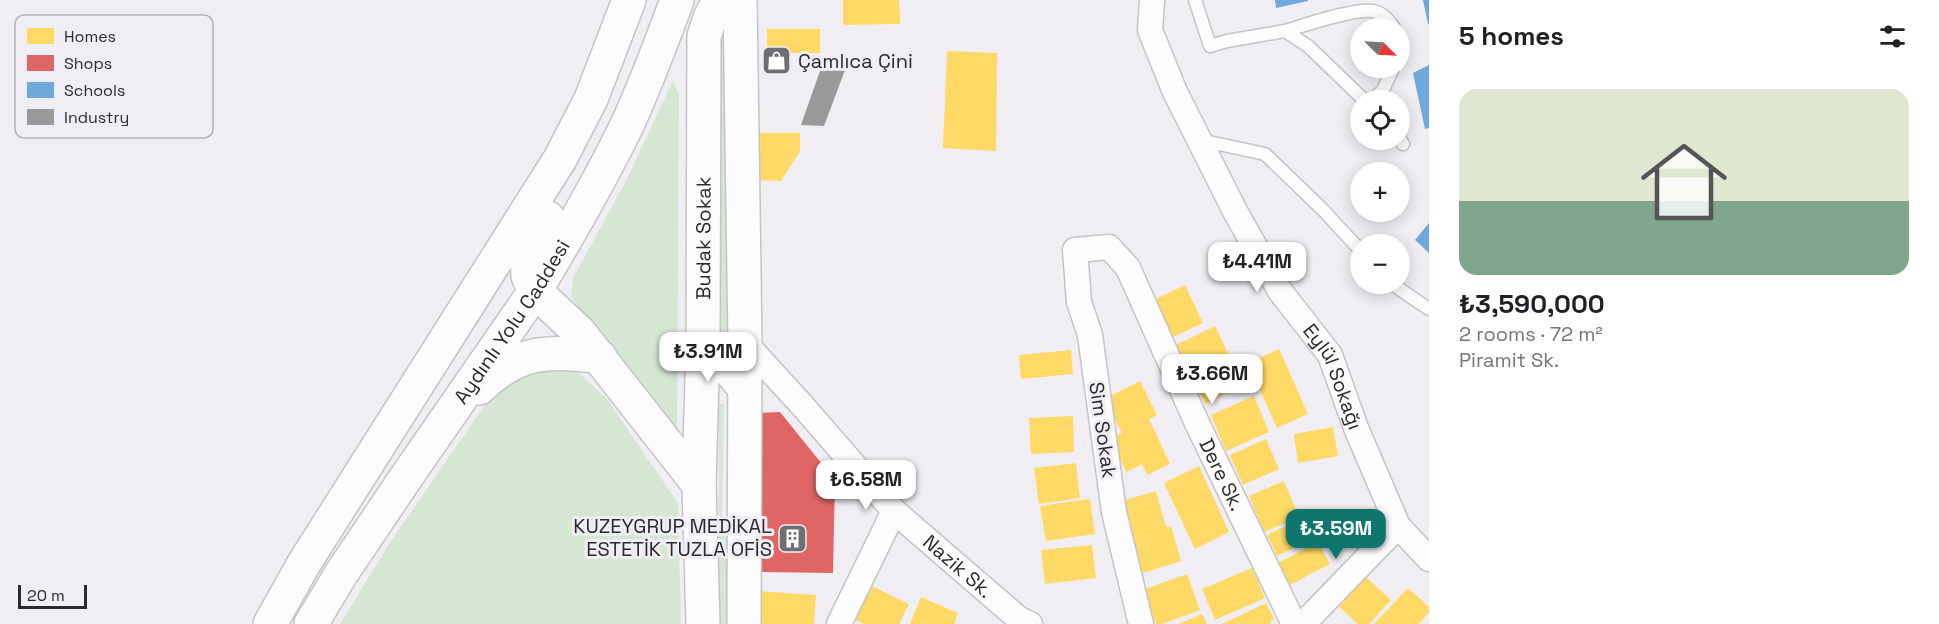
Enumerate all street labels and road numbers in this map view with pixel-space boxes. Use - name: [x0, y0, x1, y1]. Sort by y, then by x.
- street label: Budak Sokak: [690, 176, 717, 300]
- street label: Aydınlı Yolu Caddesi: [448, 235, 576, 409]
- street label: Eylül Sokağı: [1297, 318, 1369, 433]
- street label: Sim Sokak: [1083, 380, 1123, 480]
- street label: Dere Sk.: [1193, 434, 1250, 515]
- street label: Nazik Sk.: [918, 529, 998, 604]

